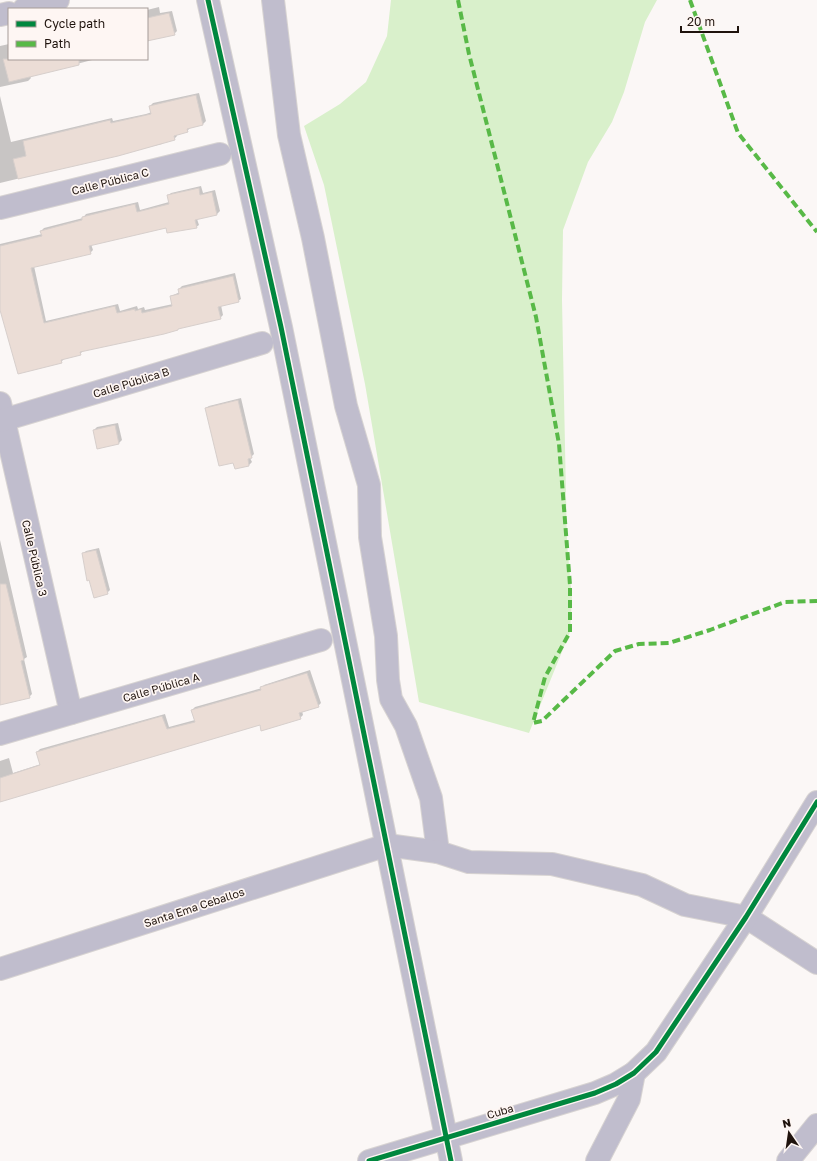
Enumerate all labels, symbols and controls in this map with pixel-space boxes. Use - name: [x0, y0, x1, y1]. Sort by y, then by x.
- legend: [8, 8, 148, 60]
- scale bar: [681, 8, 738, 34]
- text: 20 m: [687, 14, 715, 29]
- text: Cycle path: [44, 16, 105, 31]
- text: Path: [44, 36, 71, 51]
- street label: Calle Pública C: [70, 165, 150, 197]
- street label: Calle Pública B: [91, 364, 171, 400]
- street label: Calle Pública 3: [20, 518, 50, 598]
- street label: Calle Pública A: [121, 670, 201, 704]
- street label: Santa Ema Ceballos: [142, 885, 246, 929]
- street label: Cuba: [485, 1101, 515, 1121]
- north arrow: [769, 1113, 809, 1153]
- text: N: [781, 1115, 792, 1130]

